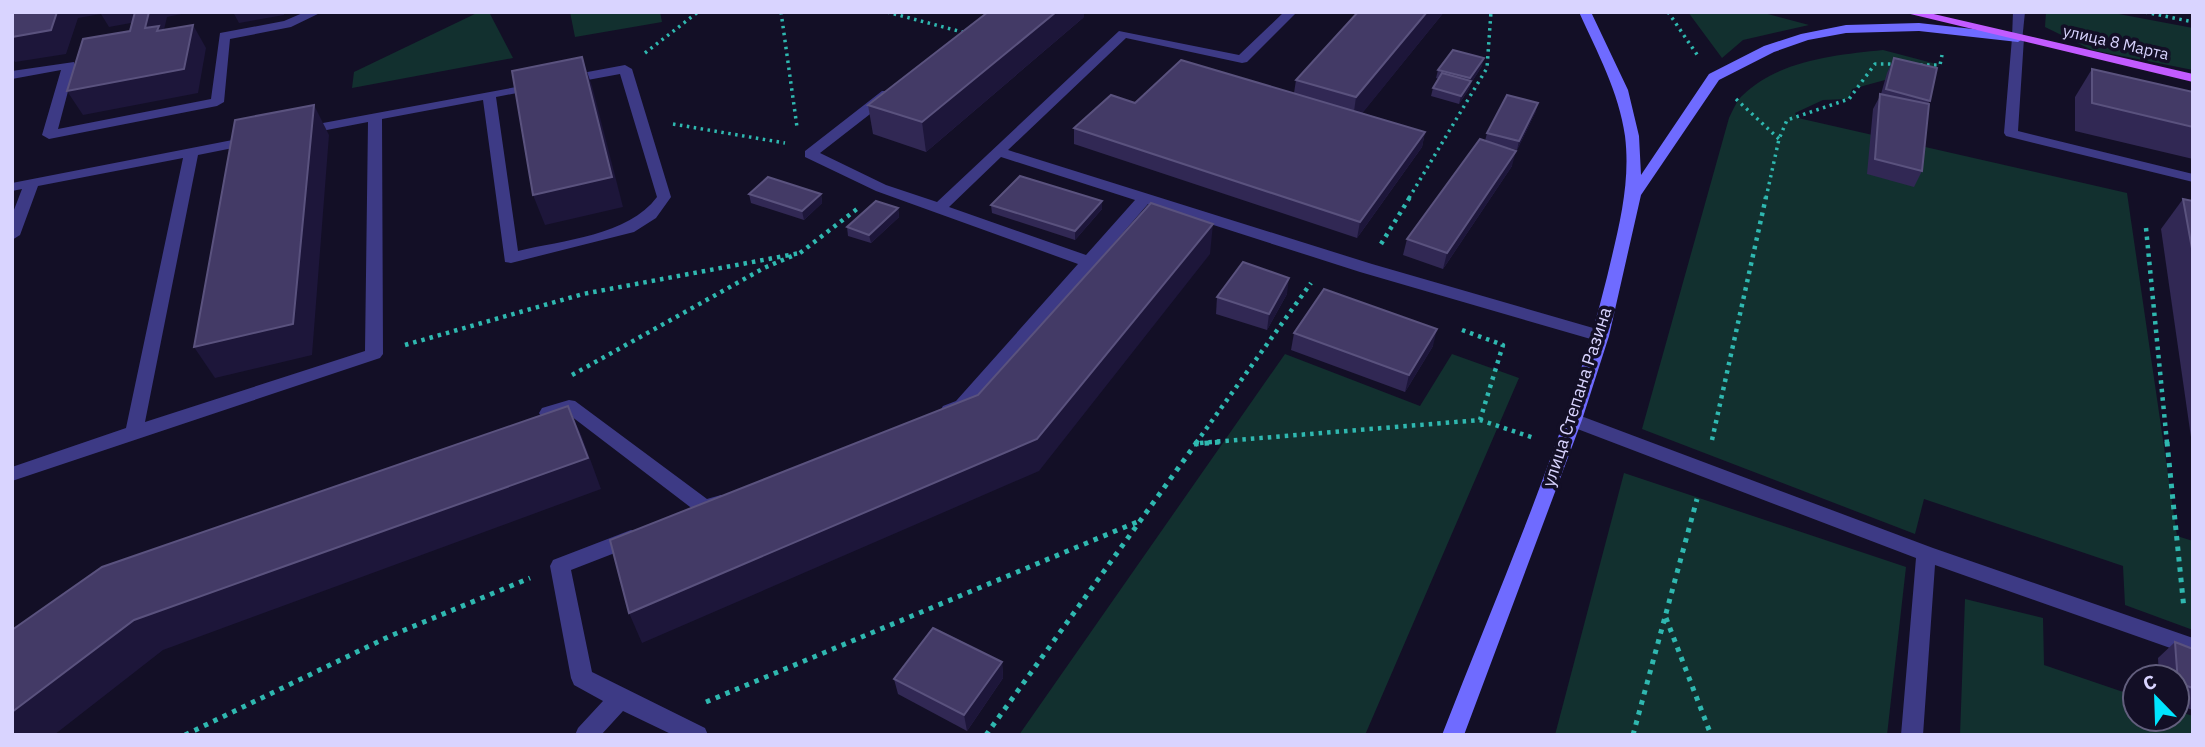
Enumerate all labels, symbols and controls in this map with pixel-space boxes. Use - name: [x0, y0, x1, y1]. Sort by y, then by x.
- street label: улица 8 Марта: [2061, 20, 2171, 64]
- street label: улица Степана Разина: [1537, 304, 1617, 490]
- north arrow: [2121, 663, 2191, 733]
- text: С: [2139, 669, 2160, 696]

